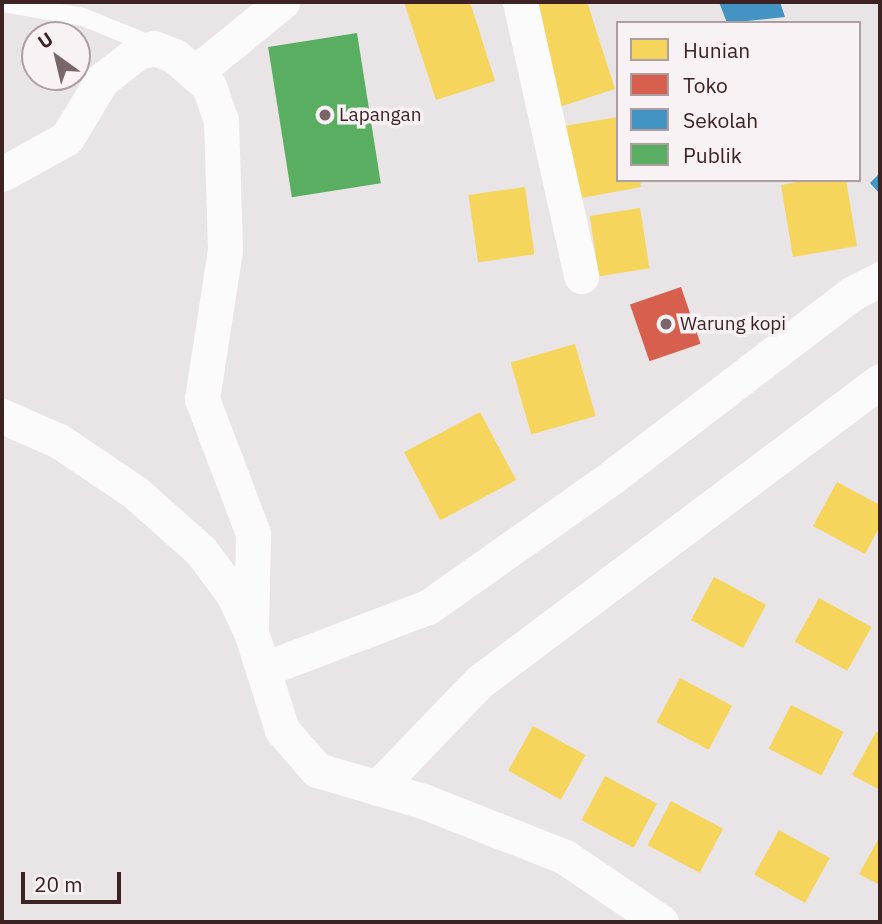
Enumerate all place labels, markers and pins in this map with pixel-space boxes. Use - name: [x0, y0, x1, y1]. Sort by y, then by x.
- place label: Lapangan: [339, 104, 422, 126]
- marker: Lapangan: [317, 107, 333, 123]
- place label: Warung kopi: [680, 313, 786, 335]
- marker: Warung kopi: [658, 316, 674, 332]

